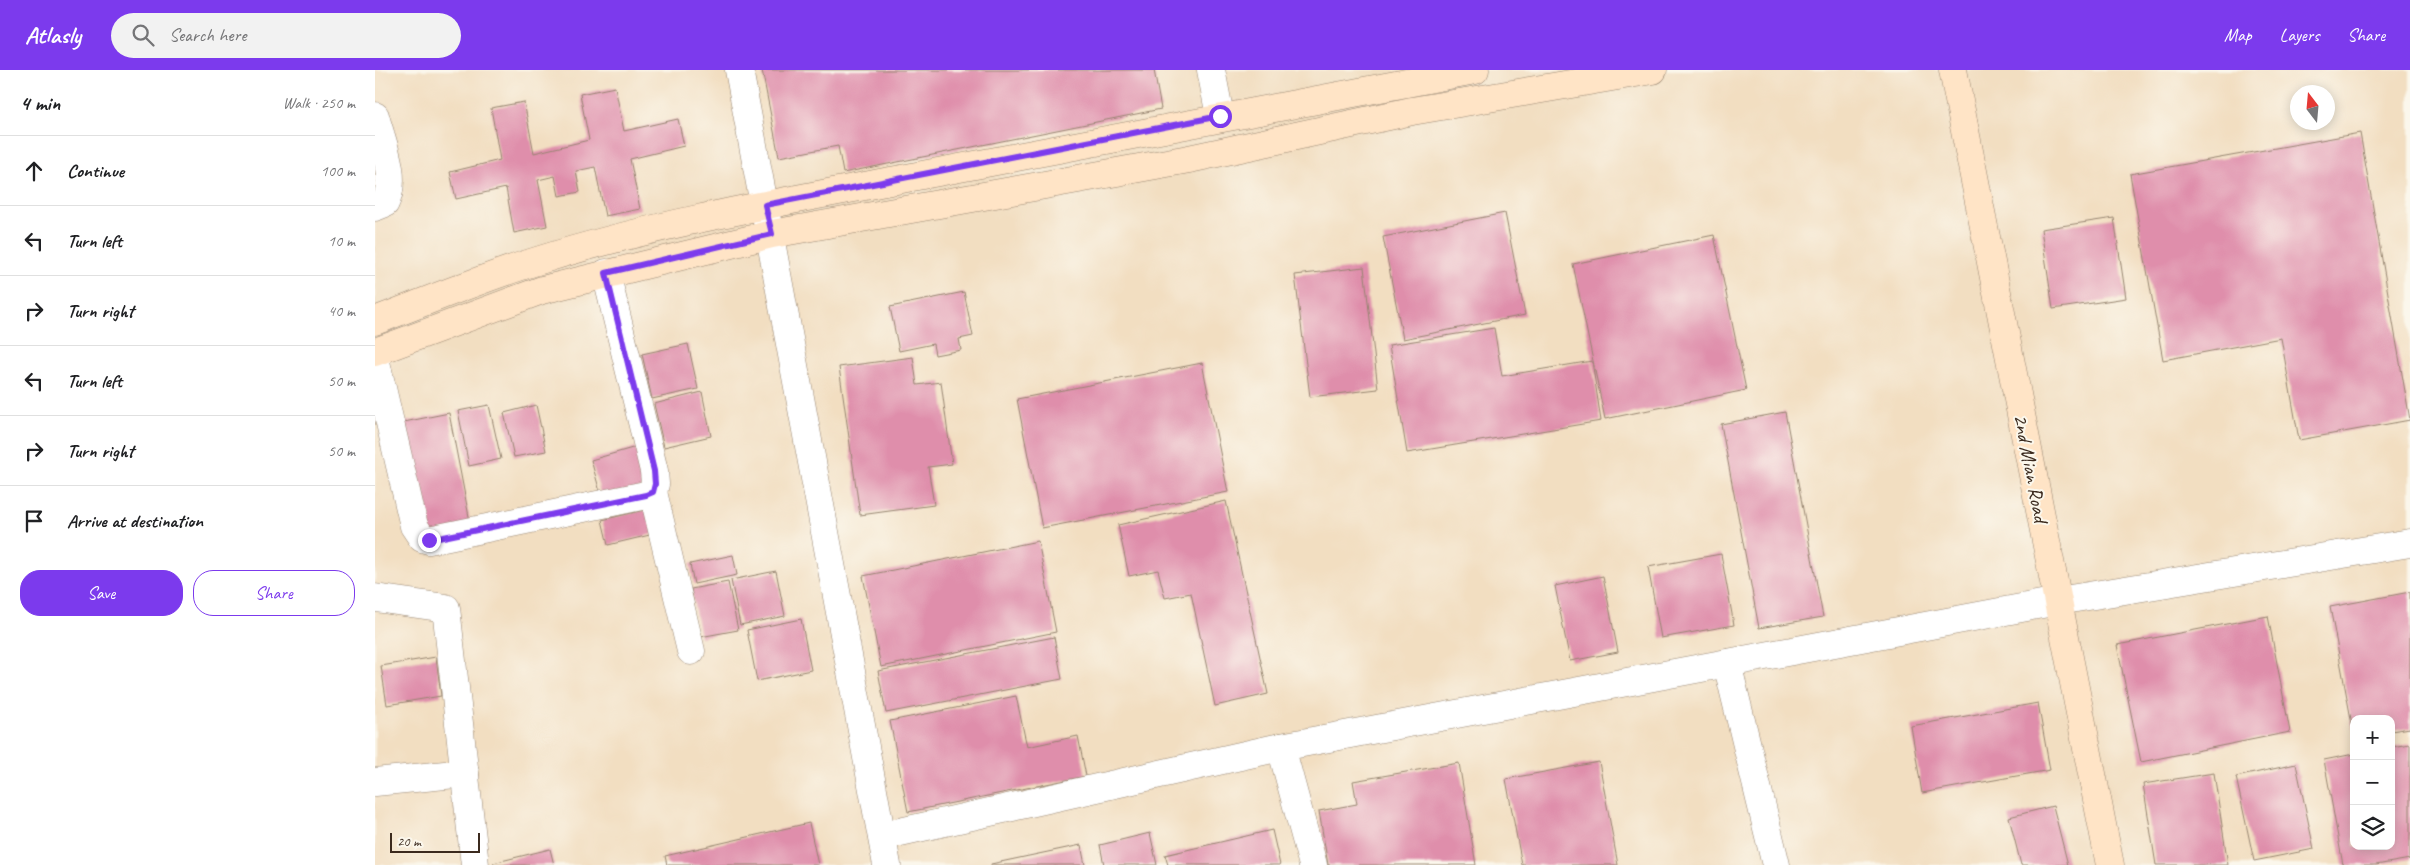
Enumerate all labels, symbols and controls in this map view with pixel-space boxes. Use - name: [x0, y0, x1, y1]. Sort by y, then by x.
- search box: [111, 13, 461, 58]
- text: Atlasly: [25, 20, 81, 50]
- icon: search: [129, 21, 157, 49]
- text: Search here: [169, 23, 246, 47]
- text: Map: [2224, 24, 2252, 46]
- text: Layers: [2280, 24, 2319, 46]
- text: Share: [2347, 24, 2385, 46]
- north arrow: [2290, 85, 2335, 130]
- text: 4 min: [20, 90, 60, 116]
- text: Walk · 250 m: [283, 93, 355, 113]
- route start: [1209, 105, 1232, 128]
- icon: ahead: [20, 157, 48, 185]
- text: Continue: [67, 159, 124, 183]
- text: 100 m: [321, 161, 355, 181]
- icon: left: [20, 227, 48, 255]
- text: Turn left: [67, 229, 122, 253]
- text: 10 m: [328, 231, 355, 251]
- icon: right: [20, 297, 48, 325]
- text: Turn right: [67, 299, 134, 323]
- text: 40 m: [328, 301, 355, 321]
- icon: left: [20, 367, 48, 395]
- text: Turn left: [67, 369, 122, 393]
- text: 50 m: [328, 371, 355, 391]
- street label: 2nd Mian Road: [2008, 412, 2055, 528]
- icon: right: [20, 437, 48, 465]
- text: Turn right: [67, 439, 134, 463]
- text: 50 m: [328, 441, 355, 461]
- icon: arrive: [20, 507, 48, 535]
- text: Arrive at destination: [67, 509, 203, 533]
- route end: [418, 529, 441, 552]
- button: Save: [20, 570, 183, 616]
- button: Share: [193, 570, 355, 616]
- map controls: [2350, 715, 2395, 850]
- button: +: [2350, 715, 2395, 760]
- button: −: [2350, 760, 2395, 805]
- button: layers: [2350, 805, 2395, 850]
- scale bar: [390, 830, 480, 853]
- text: 20 m: [397, 833, 421, 850]

